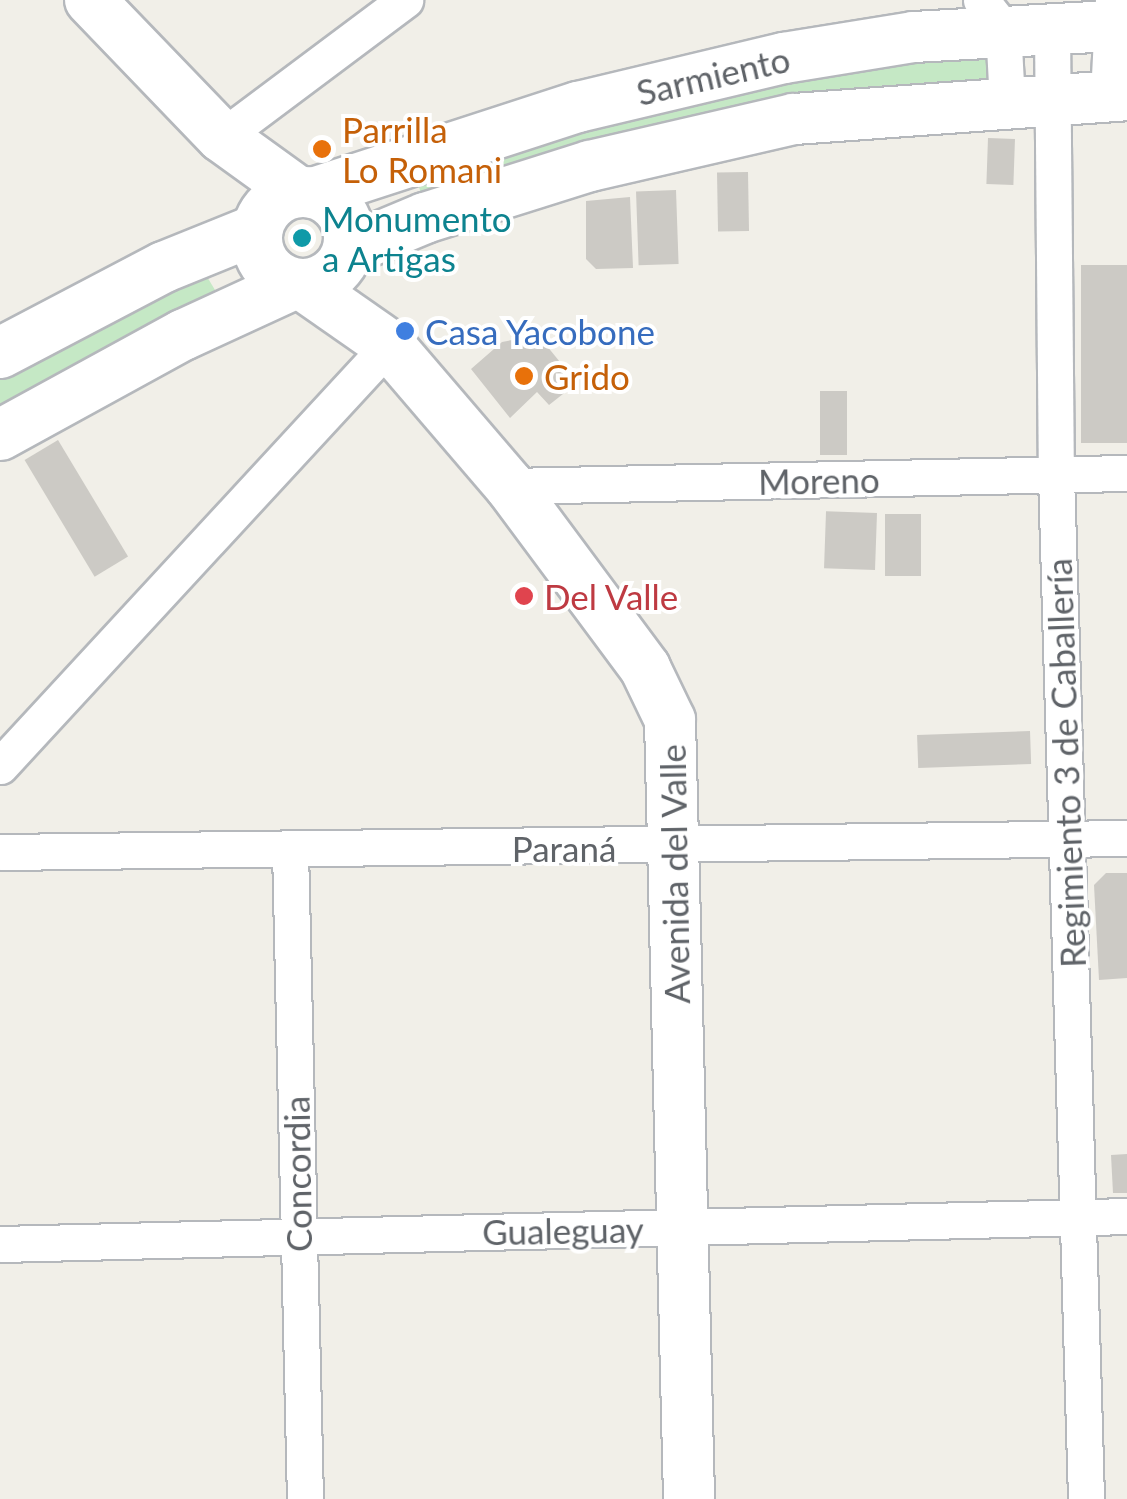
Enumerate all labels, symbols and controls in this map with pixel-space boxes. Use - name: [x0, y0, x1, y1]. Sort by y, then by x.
- street label: Sarmiento: [632, 37, 794, 113]
- place label: Parrilla Lo Romani: [342, 108, 502, 190]
- marker: Parrilla Lo Romani: [311, 138, 333, 160]
- place label: Monumento a Artigas: [322, 197, 512, 279]
- marker: Monumento a Artigas: [291, 227, 313, 249]
- place label: Casa Yacobone: [425, 310, 656, 352]
- marker: Casa Yacobone: [394, 320, 416, 342]
- place label: Grido: [544, 355, 630, 397]
- marker: Grido: [513, 365, 535, 387]
- street label: Moreno: [758, 458, 880, 502]
- street label: Regimiento 3 de Caballería: [1037, 558, 1093, 968]
- place label: Del Valle: [544, 575, 680, 617]
- marker: Del Valle: [513, 585, 535, 607]
- street label: Avenida del Valle: [651, 743, 697, 1005]
- street label: Paraná: [512, 827, 616, 869]
- street label: Concordia: [275, 1096, 319, 1252]
- street label: Gualeguay: [482, 1208, 644, 1252]

